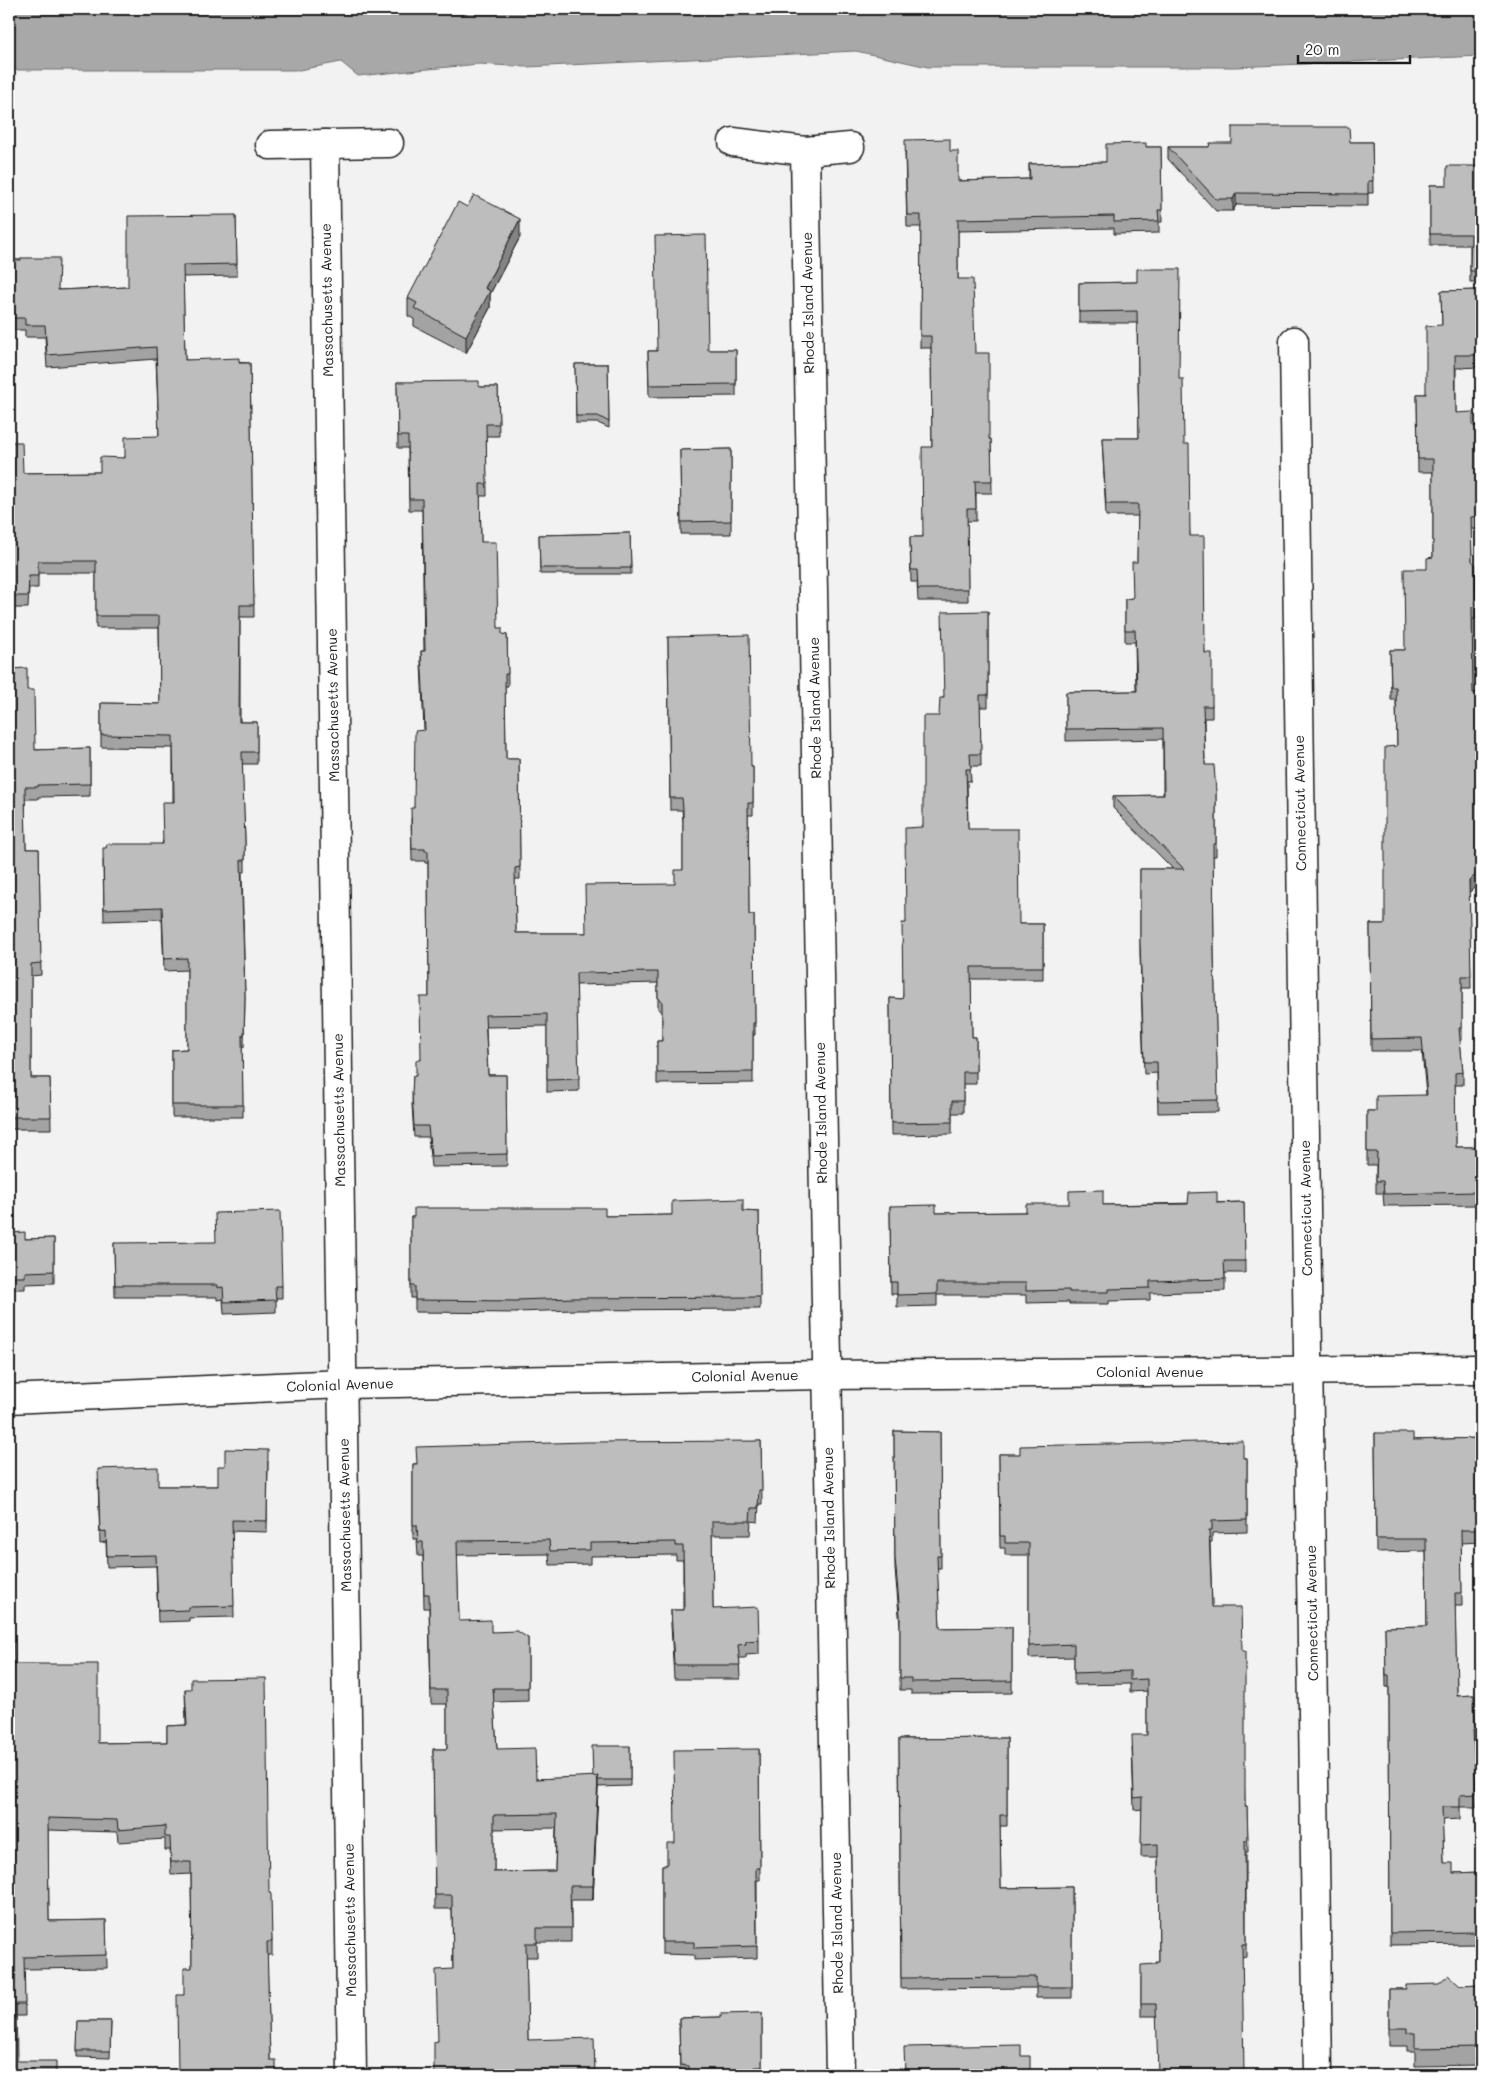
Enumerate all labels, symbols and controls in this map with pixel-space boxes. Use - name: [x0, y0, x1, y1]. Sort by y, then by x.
- scale bar: [1298, 32, 1410, 64]
- text: 20 m: [1305, 39, 1339, 59]
- street label: Massachusetts Avenue: [316, 223, 337, 377]
- street label: Rhode Island Avenue: [797, 232, 818, 374]
- street label: Massachusetts Avenue: [322, 628, 343, 782]
- street label: Rhode Island Avenue: [804, 637, 825, 779]
- street label: Connecticut Avenue: [1289, 735, 1310, 871]
- street label: Massachusetts Avenue: [328, 1033, 349, 1187]
- street label: Rhode Island Avenue: [810, 1042, 831, 1184]
- street label: Connecticut Avenue: [1295, 1140, 1316, 1276]
- street label: Colonial Avenue: [1096, 1362, 1204, 1381]
- street label: Colonial Avenue: [691, 1365, 799, 1386]
- street label: Colonial Avenue: [286, 1373, 394, 1396]
- street label: Massachusetts Avenue: [334, 1438, 355, 1592]
- street label: Rhode Island Avenue: [818, 1447, 839, 1589]
- street label: Connecticut Avenue: [1301, 1545, 1322, 1681]
- street label: Massachusetts Avenue: [339, 1843, 360, 1997]
- street label: Rhode Island Avenue: [826, 1852, 847, 1994]

